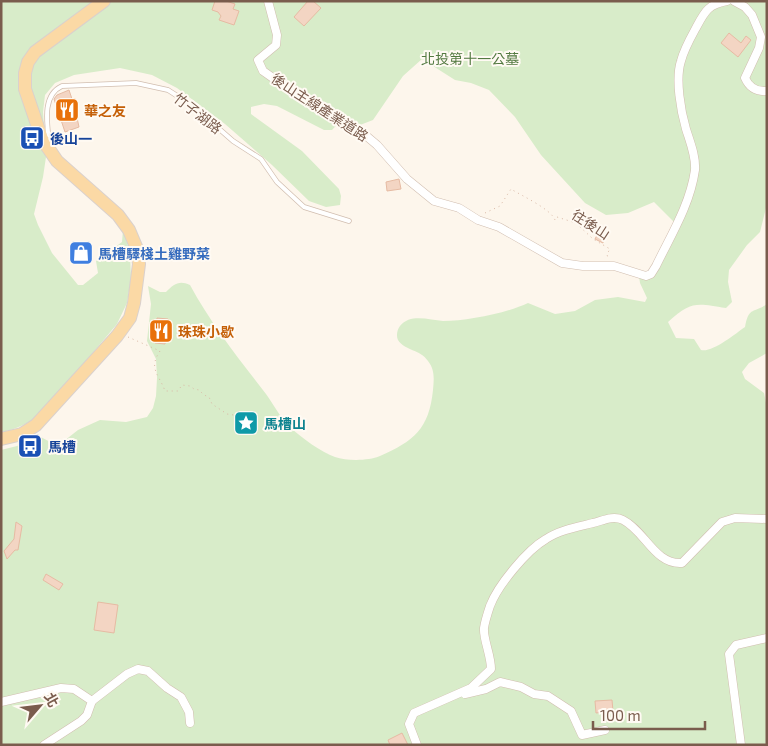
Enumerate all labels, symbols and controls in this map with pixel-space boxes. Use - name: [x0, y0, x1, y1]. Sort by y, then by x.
- park label: 北投第十一公墓: [421, 50, 519, 67]
- street label: 後山主線產業道路: [268, 69, 372, 145]
- street label: 竹子湖路: [171, 89, 225, 137]
- restaurant icon: 華之友: [54, 97, 80, 123]
- place label: 華之友: [84, 102, 126, 119]
- bus stop icon: 後山一: [19, 125, 45, 151]
- place label: 後山一: [50, 130, 92, 147]
- street label: 往後山: [569, 205, 613, 243]
- shop icon: 馬槽驛棧土雞野菜: [68, 240, 94, 266]
- place label: 馬槽驛棧土雞野菜: [98, 245, 210, 262]
- restaurant icon: 珠珠小歇: [148, 318, 174, 344]
- place label: 珠珠小歇: [178, 323, 234, 340]
- place icon: 馬槽山: [233, 410, 259, 436]
- place label: 馬槽山: [264, 415, 306, 432]
- bus stop icon: 馬槽: [17, 433, 43, 459]
- place label: 馬槽: [48, 438, 76, 455]
- north arrow: [15, 681, 65, 731]
- text: 北: [41, 689, 63, 710]
- scale bar: [593, 698, 706, 730]
- text: 100 m: [600, 706, 641, 724]

